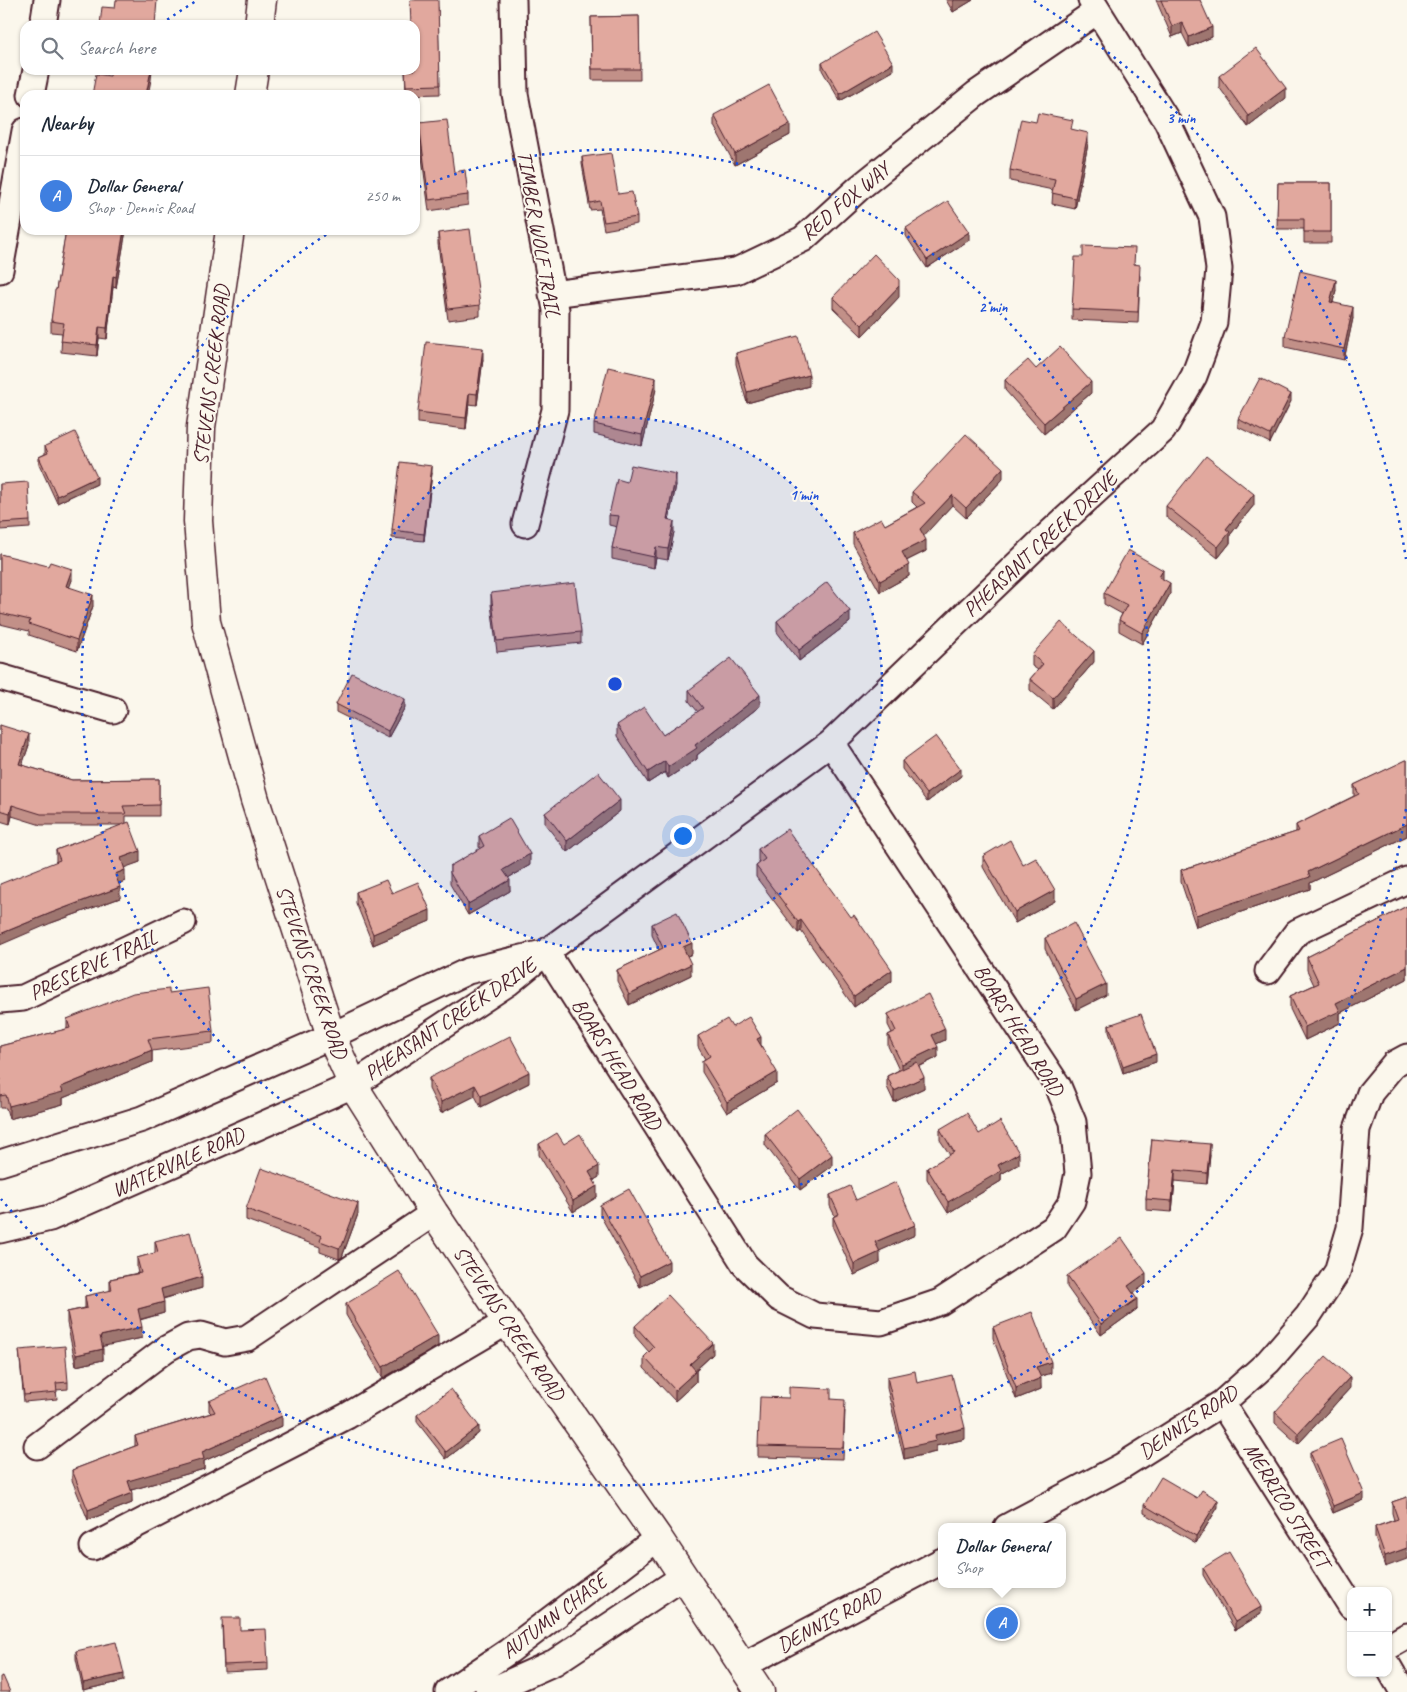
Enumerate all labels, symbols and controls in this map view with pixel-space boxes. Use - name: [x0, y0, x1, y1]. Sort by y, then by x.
- search box: [20, 20, 420, 75]
- icon: search: [38, 34, 66, 62]
- text: Search here: [78, 36, 155, 60]
- text: 3 min: [1167, 109, 1196, 128]
- text: Nearby: [40, 110, 93, 136]
- street label: TIMBER WOLF TRAIL: [512, 149, 567, 320]
- street label: RED FOX WAY: [795, 154, 898, 246]
- text: Dollar General: [87, 174, 180, 198]
- text: A: [52, 186, 60, 206]
- text: 250 m: [366, 186, 400, 206]
- text: Shop · Dennis Road: [87, 198, 194, 218]
- street label: STEVENS CREEK ROAD: [187, 282, 235, 466]
- text: 2 min: [979, 298, 1008, 317]
- street label: PHEASANT CREEK DRIVE: [957, 464, 1125, 622]
- text: 1 min: [790, 486, 819, 505]
- centre of rings: [606, 675, 624, 693]
- your location: [670, 823, 696, 849]
- street label: STEVENS CREEK ROAD: [270, 882, 354, 1063]
- street label: PRESERVE TRAIL: [25, 924, 161, 1006]
- street label: PHEASANT CREEK DRIVE: [359, 950, 543, 1086]
- street label: BOARS HEAD ROAD: [968, 960, 1071, 1102]
- street label: BOARS HEAD ROAD: [566, 994, 669, 1136]
- street label: WATERVALE ROAD: [108, 1121, 250, 1203]
- street label: STEVENS CREEK ROAD: [448, 1241, 571, 1407]
- street label: DENNIS ROAD: [1133, 1378, 1244, 1465]
- street label: MERRICO STREET: [1238, 1438, 1339, 1577]
- popup: [938, 1523, 1066, 1588]
- text: Dollar General: [955, 1534, 1049, 1558]
- text: Shop: [955, 1558, 983, 1578]
- street label: AUTUMN CHASE: [496, 1566, 614, 1664]
- street label: DENNIS ROAD: [773, 1581, 887, 1658]
- map controls: [1347, 1587, 1392, 1677]
- button: +: [1347, 1587, 1392, 1632]
- pin: A: [986, 1604, 1018, 1642]
- button: −: [1347, 1632, 1392, 1677]

